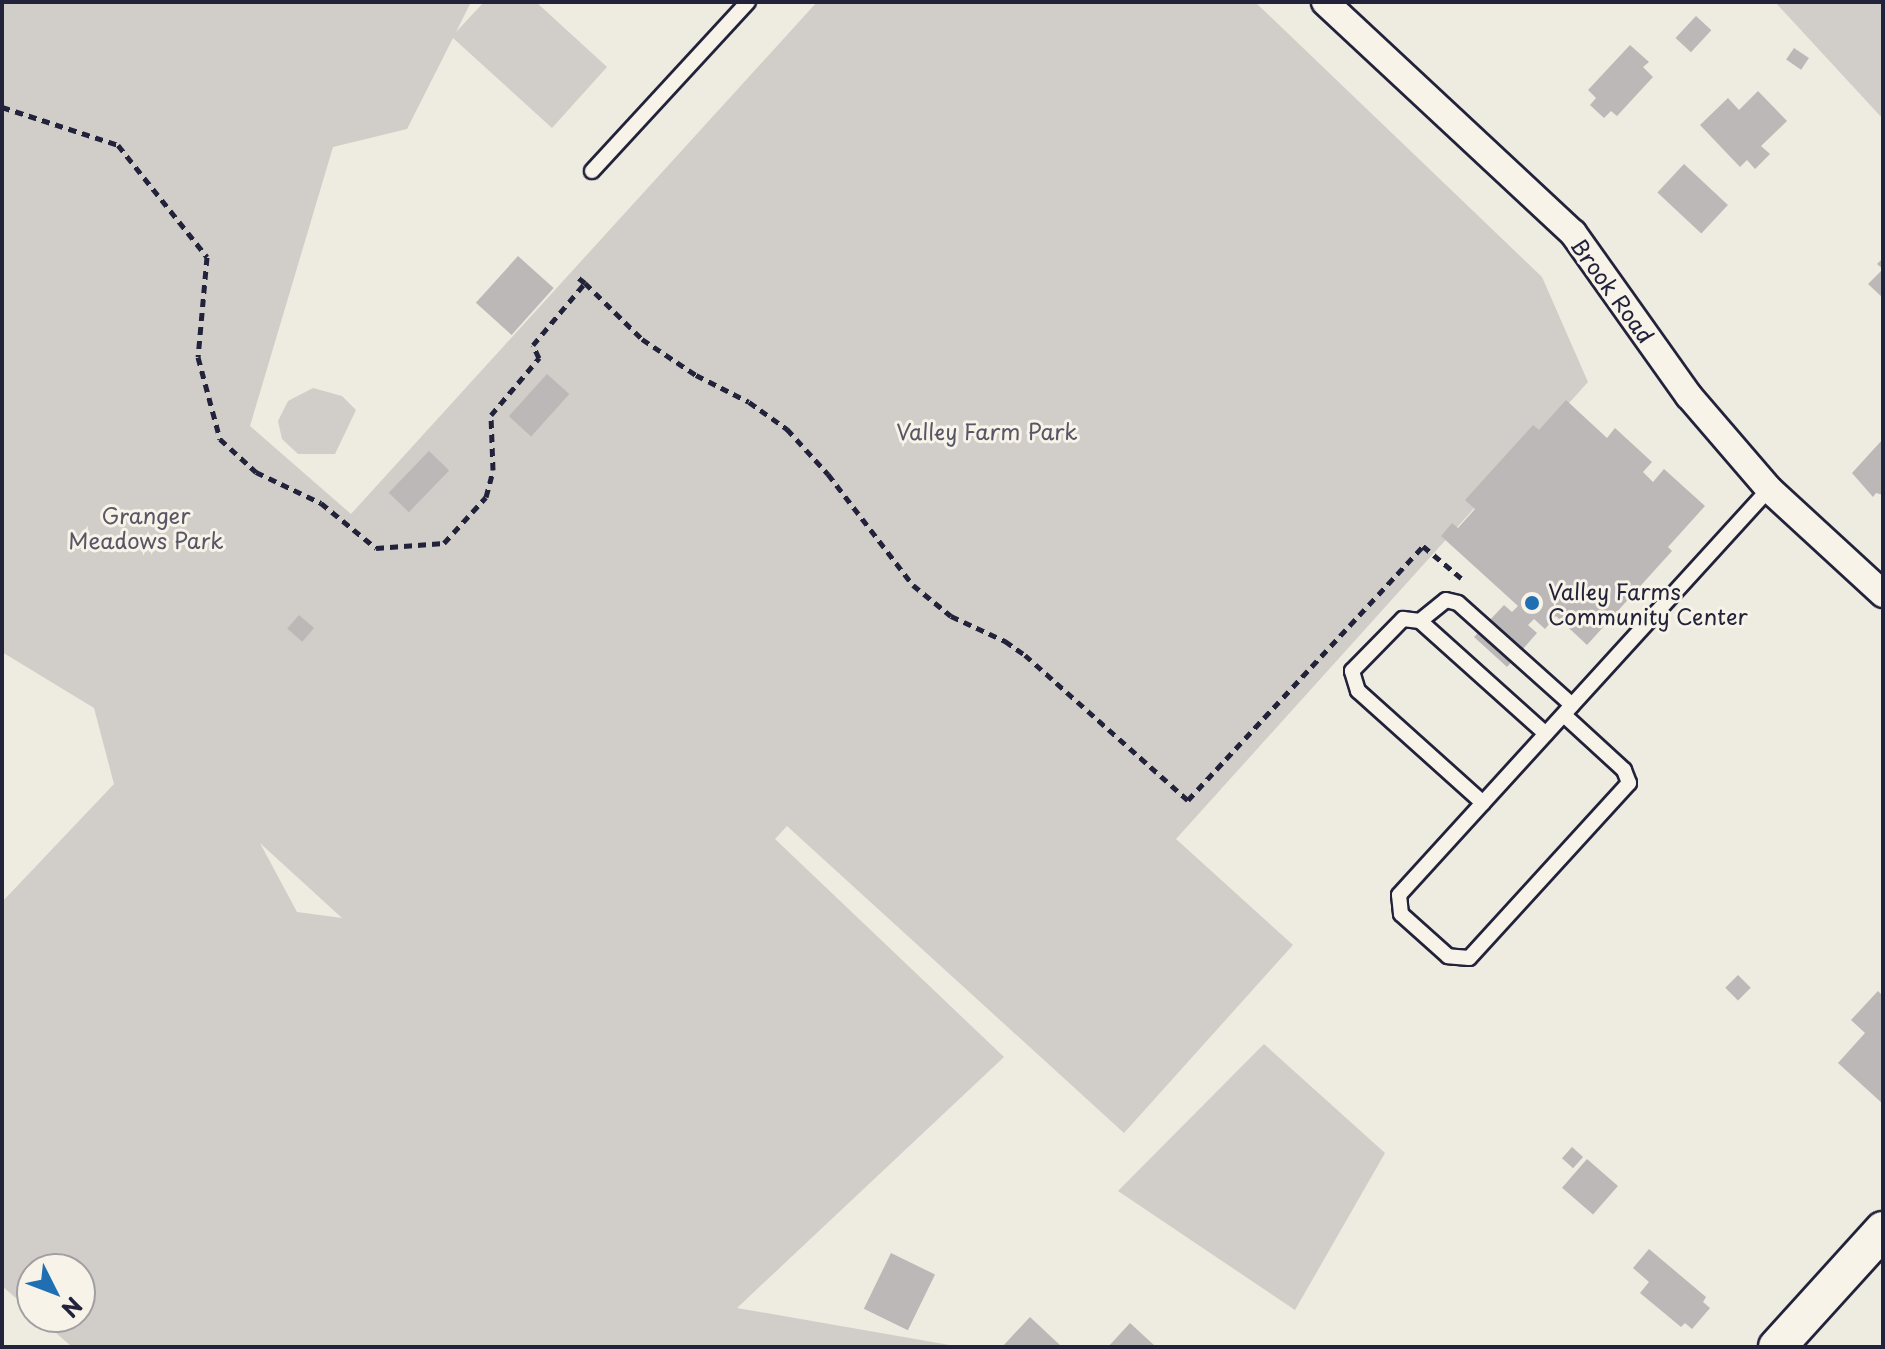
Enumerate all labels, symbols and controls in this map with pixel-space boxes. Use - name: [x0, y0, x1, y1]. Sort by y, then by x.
- street label: Brook Road: [1566, 232, 1660, 348]
- park label: Valley Farm Park: [896, 418, 1078, 444]
- park label: Granger Meadows Park: [69, 501, 223, 552]
- place label: Valley Farms Community Center: [1548, 577, 1750, 628]
- marker: Valley Farms Community Center: [1523, 594, 1541, 612]
- north arrow: [16, 1253, 96, 1333]
- text: N: [55, 1291, 91, 1326]

